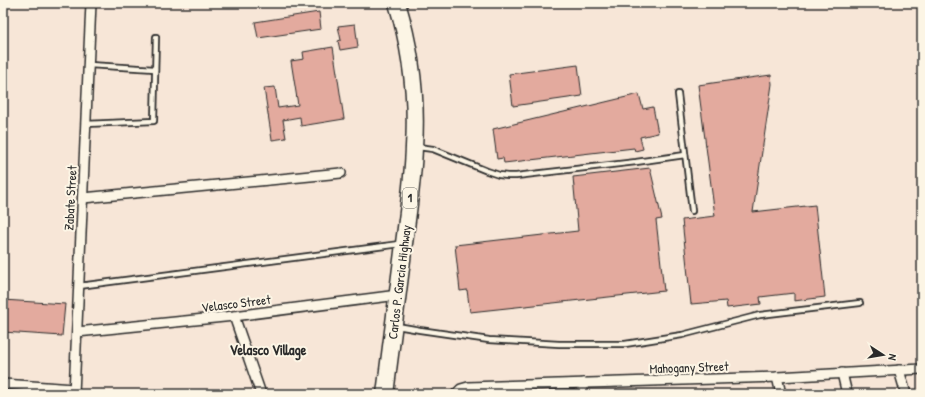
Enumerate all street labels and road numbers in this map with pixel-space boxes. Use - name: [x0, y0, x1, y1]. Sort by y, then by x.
- street label: Zabate Street: [59, 165, 81, 231]
- road number: 1: [403, 188, 417, 208]
- street label: Carlos P. Garcia Highway: [383, 223, 415, 340]
- street label: Velasco Street: [200, 290, 272, 316]
- street label: Mahogany Street: [649, 357, 729, 377]

